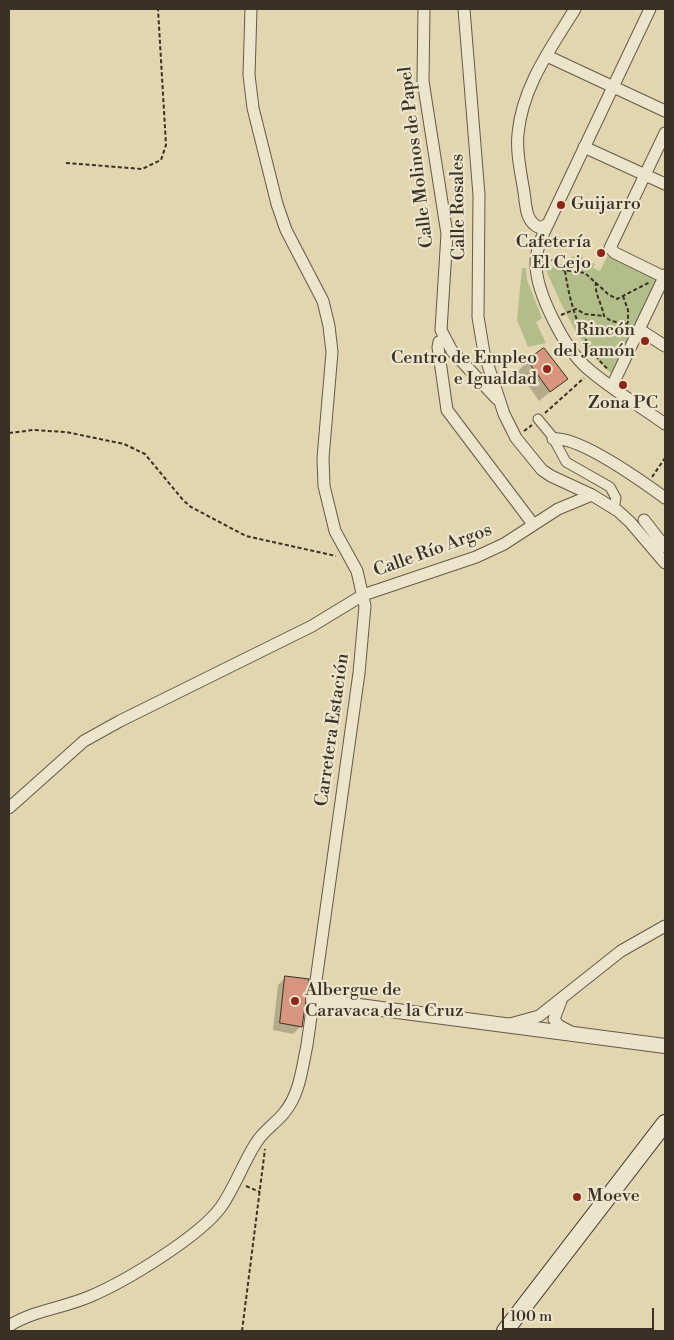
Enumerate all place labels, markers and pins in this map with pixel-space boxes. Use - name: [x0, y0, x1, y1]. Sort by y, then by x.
- place label: Guijarro: [571, 194, 641, 216]
- marker: Guijarro: [555, 199, 567, 211]
- place label: Cafetería El Cejo: [516, 232, 591, 274]
- marker: Cafetería El Cejo: [595, 247, 607, 259]
- place label: Rincón del Jamón: [553, 320, 635, 362]
- marker: Rincón del Jamón: [639, 335, 651, 347]
- place label: Centro de Empleo e Igualdad: [391, 348, 537, 390]
- marker: Centro de Empleo e Igualdad: [541, 363, 553, 375]
- marker: Zona PC: [617, 379, 629, 391]
- place label: Zona PC: [588, 393, 658, 415]
- place label: Albergue de Caravaca de la Cruz: [305, 980, 464, 1022]
- marker: Albergue de Caravaca de la Cruz: [289, 995, 301, 1007]
- place label: Moeve: [587, 1186, 640, 1208]
- marker: Moeve: [571, 1191, 583, 1203]

